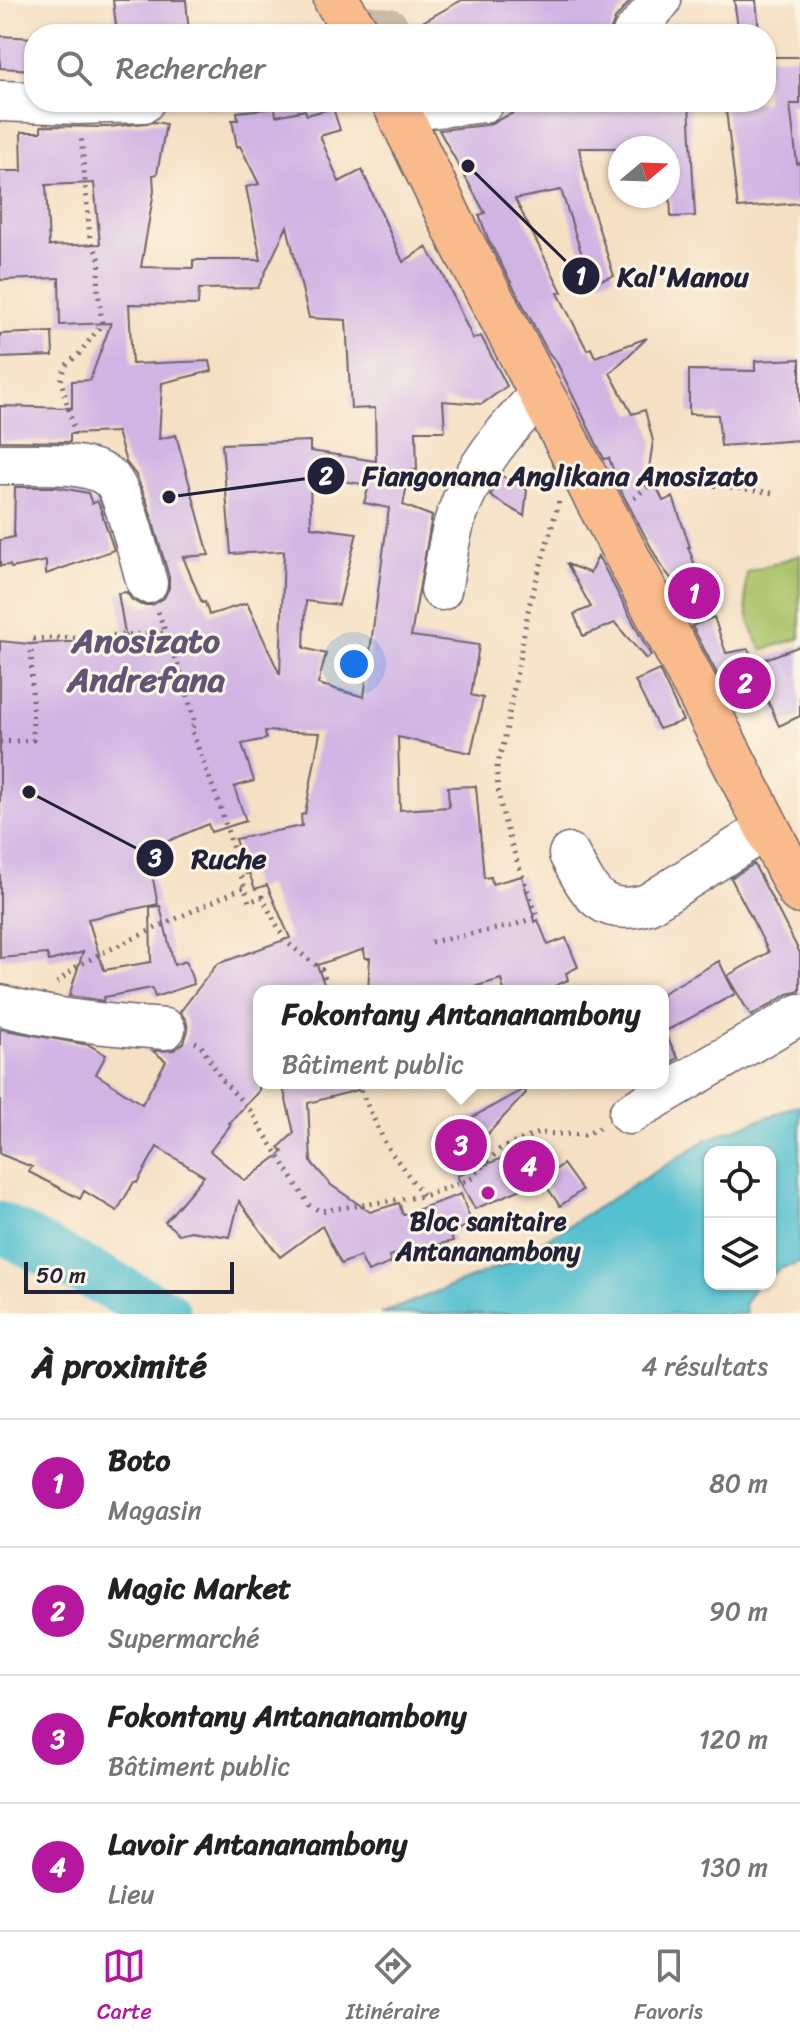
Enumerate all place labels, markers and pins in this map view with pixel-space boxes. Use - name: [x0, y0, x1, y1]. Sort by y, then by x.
- callout: Kal'Manou: [561, 250, 765, 302]
- callout: Fiangonana Anglikana Anosizato: [306, 450, 774, 502]
- pin: 1: [668, 563, 720, 623]
- pin: 2: [719, 653, 771, 713]
- callout: Ruche: [135, 832, 282, 884]
- pin: 3: [435, 1115, 487, 1175]
- pin: 4: [503, 1136, 555, 1196]
- marker: Bloc sanitaire Antananambony: [479, 1184, 497, 1202]
- place label: Bloc sanitaire Antananambony: [395, 1198, 581, 1274]

